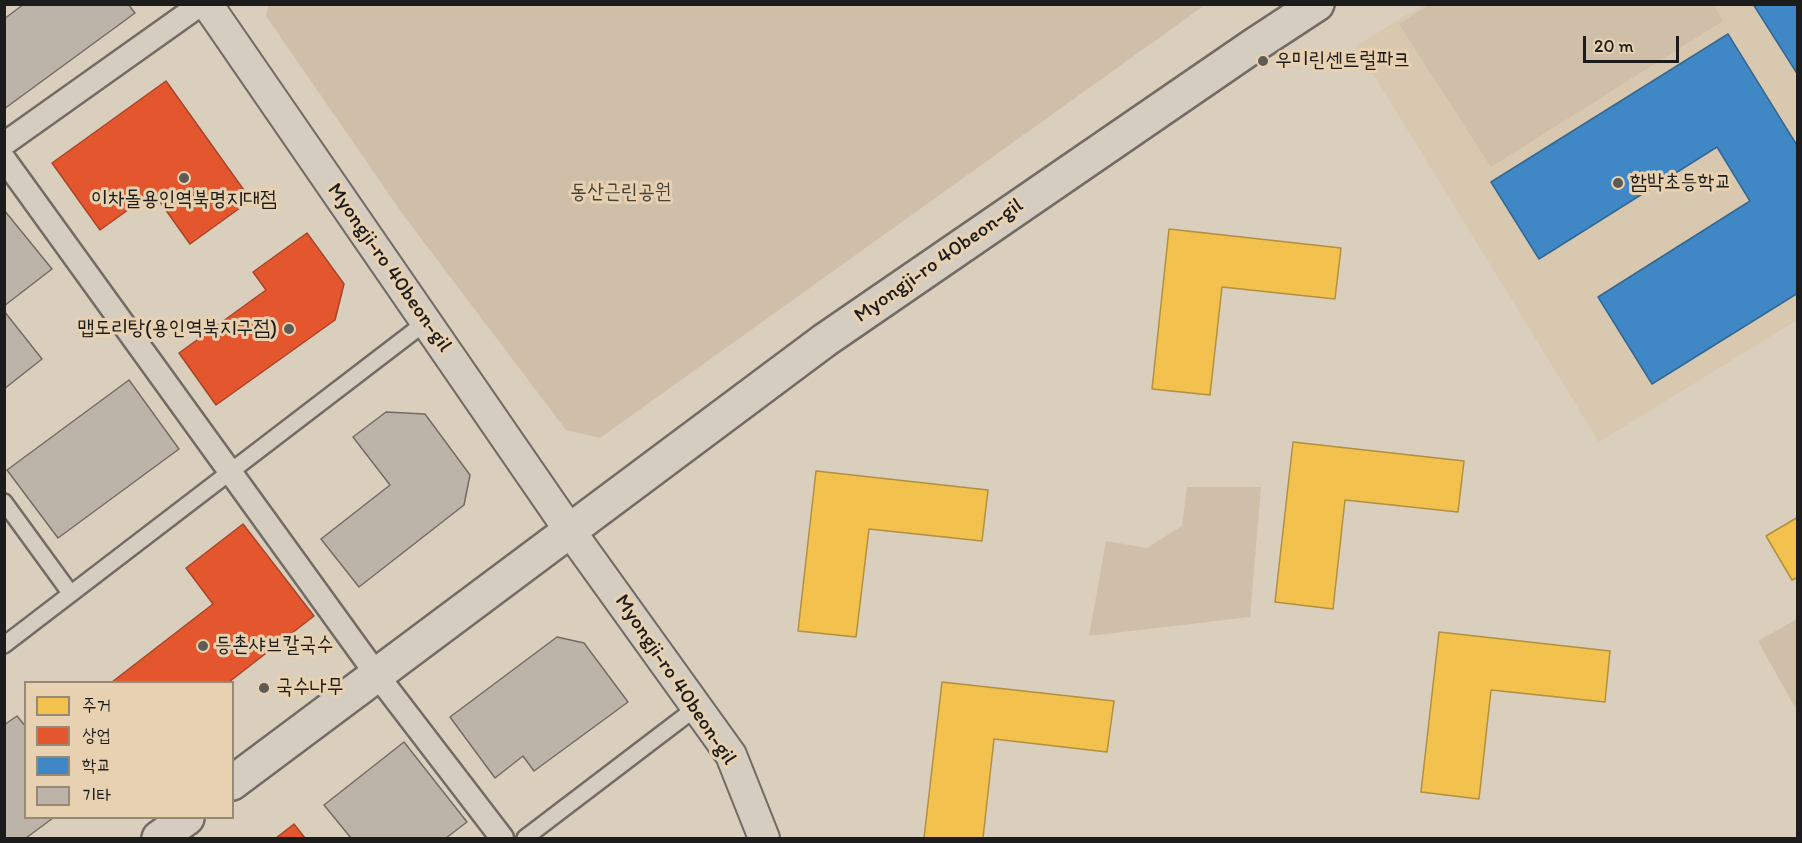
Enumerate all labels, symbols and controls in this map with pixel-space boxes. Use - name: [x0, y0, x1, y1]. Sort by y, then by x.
- scale bar: [1586, 24, 1682, 62]
- text: 20 m: [1594, 35, 1634, 57]
- place label: 우미린센트럴파크: [1275, 48, 1410, 74]
- marker: 우미린센트럴파크: [1256, 54, 1270, 68]
- place label: 함박초등학교: [1630, 170, 1731, 196]
- marker: 이차돌용인역북명지대점: [177, 171, 191, 185]
- marker: 함박초등학교: [1611, 176, 1625, 190]
- street label: Myongji-ro 40beon-gil: [321, 179, 457, 357]
- park label: 동산근린공원: [570, 180, 672, 206]
- place label: 이차돌용인역북명지대점: [91, 187, 277, 213]
- street label: Myongji-ro 40beon-gil: [850, 193, 1028, 329]
- place label: 맵도리탕(용인역북지구점): [77, 316, 277, 342]
- marker: 맵도리탕(용인역북지구점): [282, 322, 296, 336]
- street label: Myongji-ro 40beon-gil: [609, 590, 741, 770]
- place label: 등촌샤브칼국수: [215, 633, 333, 659]
- marker: 등촌샤브칼국수: [196, 639, 210, 653]
- place label: 국수나무: [276, 675, 344, 701]
- legend: [24, 681, 234, 819]
- marker: 국수나무: [257, 681, 271, 695]
- text: 주거: [82, 694, 111, 716]
- text: 상업: [82, 724, 111, 746]
- text: 학교: [82, 754, 111, 776]
- text: 기타: [82, 784, 111, 806]

